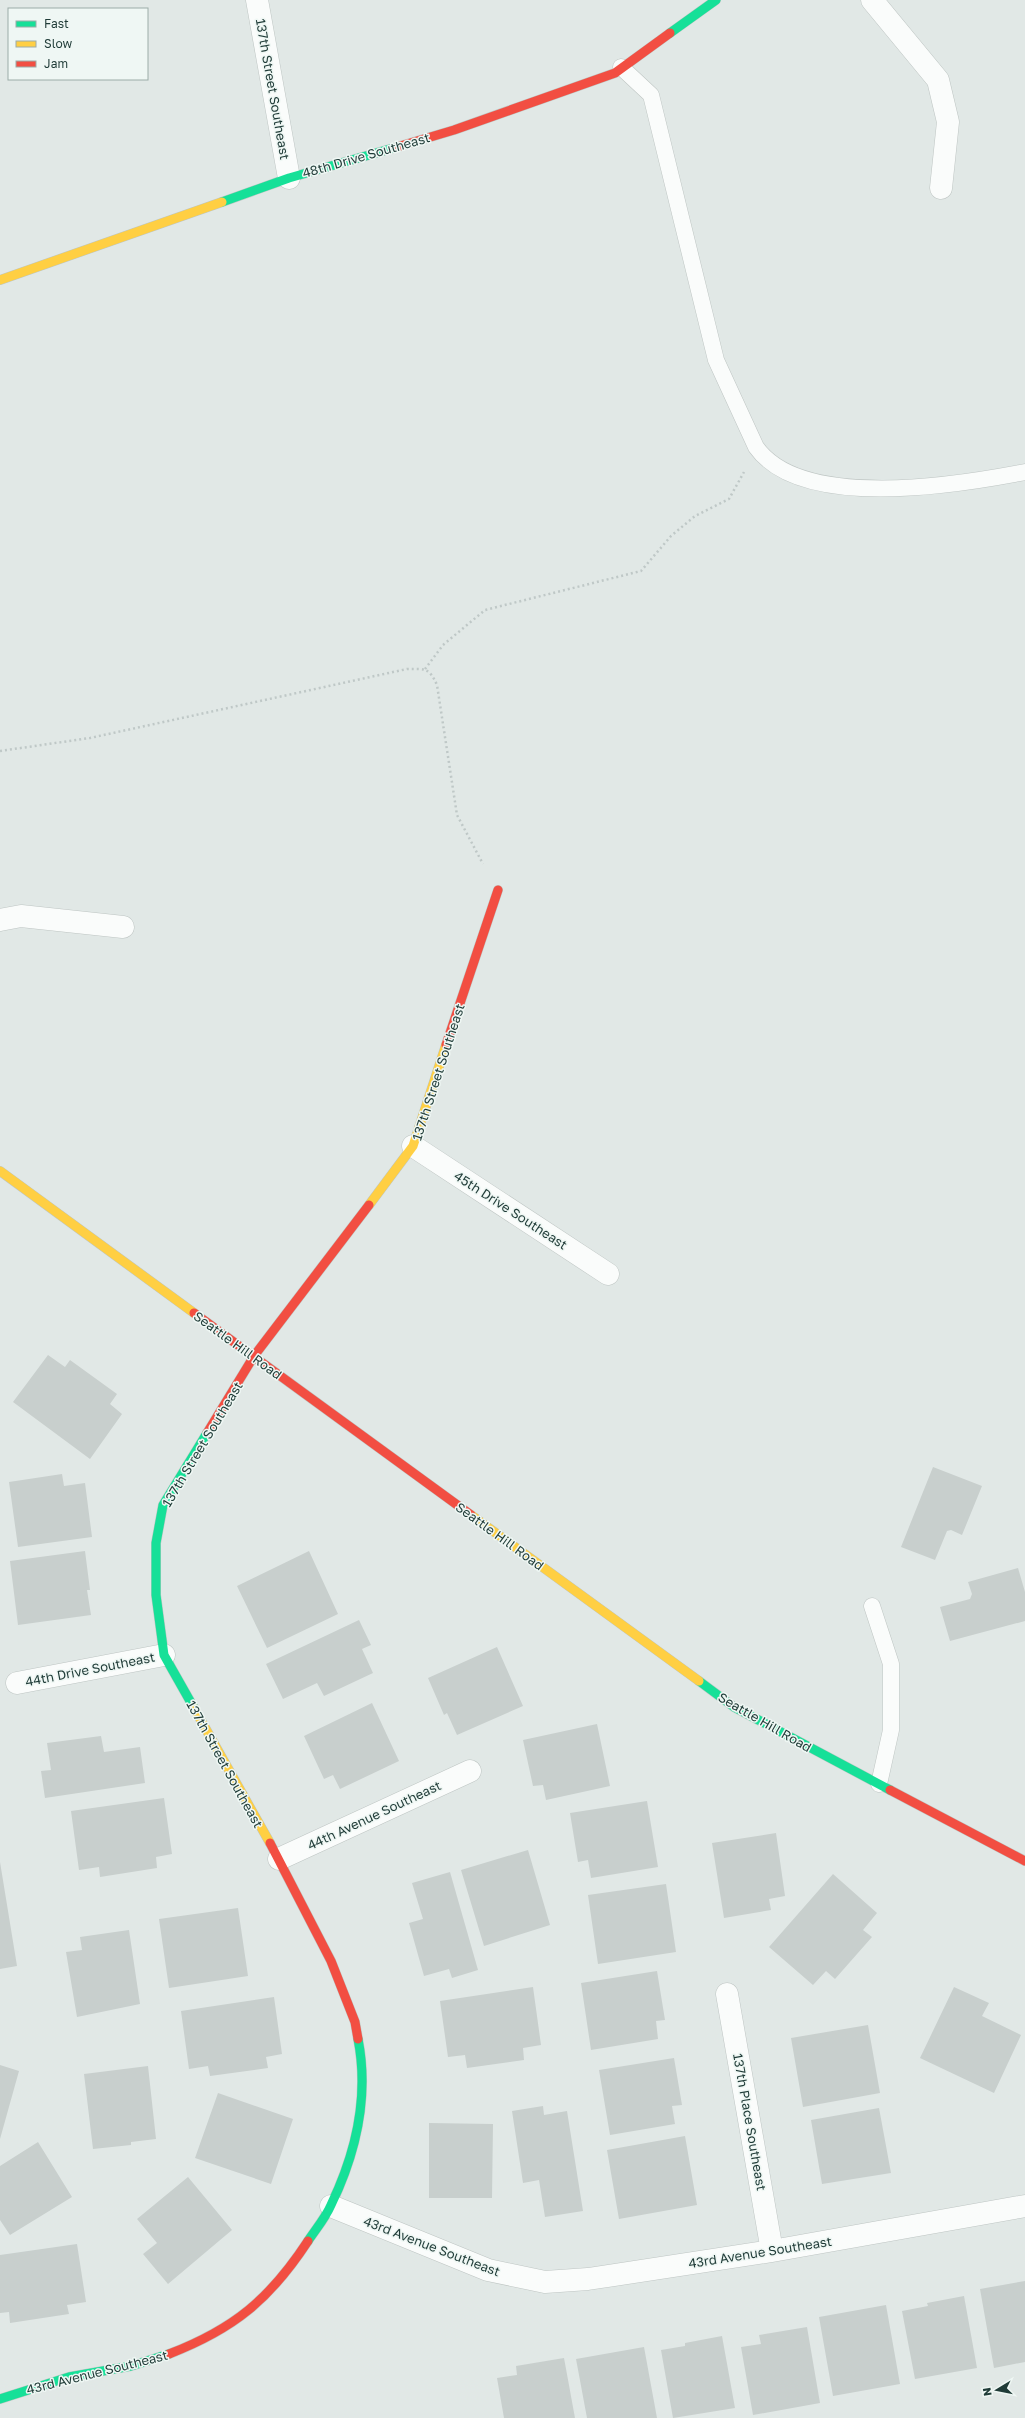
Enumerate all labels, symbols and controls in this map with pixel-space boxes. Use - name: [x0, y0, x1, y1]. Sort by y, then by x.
- legend: [8, 8, 148, 80]
- text: Fast: [44, 16, 69, 31]
- street label: 137th Street Southeast: [253, 17, 293, 161]
- text: Slow: [44, 36, 72, 51]
- text: Jam: [44, 56, 68, 71]
- street label: 48th Drive Southeast: [300, 129, 432, 181]
- street label: 137th Street Southeast: [408, 1001, 468, 1143]
- street label: 45th Drive Southeast: [451, 1167, 571, 1253]
- street label: Seattle Hill Road: [191, 1308, 285, 1382]
- street label: 137th Street Southeast: [158, 1379, 246, 1509]
- street label: Seattle Hill Road: [453, 1499, 547, 1573]
- street label: 44th Drive Southeast: [24, 1649, 156, 1689]
- street label: Seattle Hill Road: [716, 1689, 814, 1755]
- street label: 137th Street Southeast: [183, 1698, 267, 1830]
- street label: 44th Avenue Southeast: [305, 1777, 443, 1853]
- street label: 137th Place Southeast: [730, 2052, 770, 2192]
- street label: 43rd Avenue Southeast: [361, 2213, 503, 2279]
- street label: 43rd Avenue Southeast: [687, 2233, 833, 2271]
- street label: 43rd Avenue Southeast: [25, 2347, 169, 2397]
- north arrow: [977, 2370, 1017, 2410]
- text: N: [980, 2387, 994, 2397]

